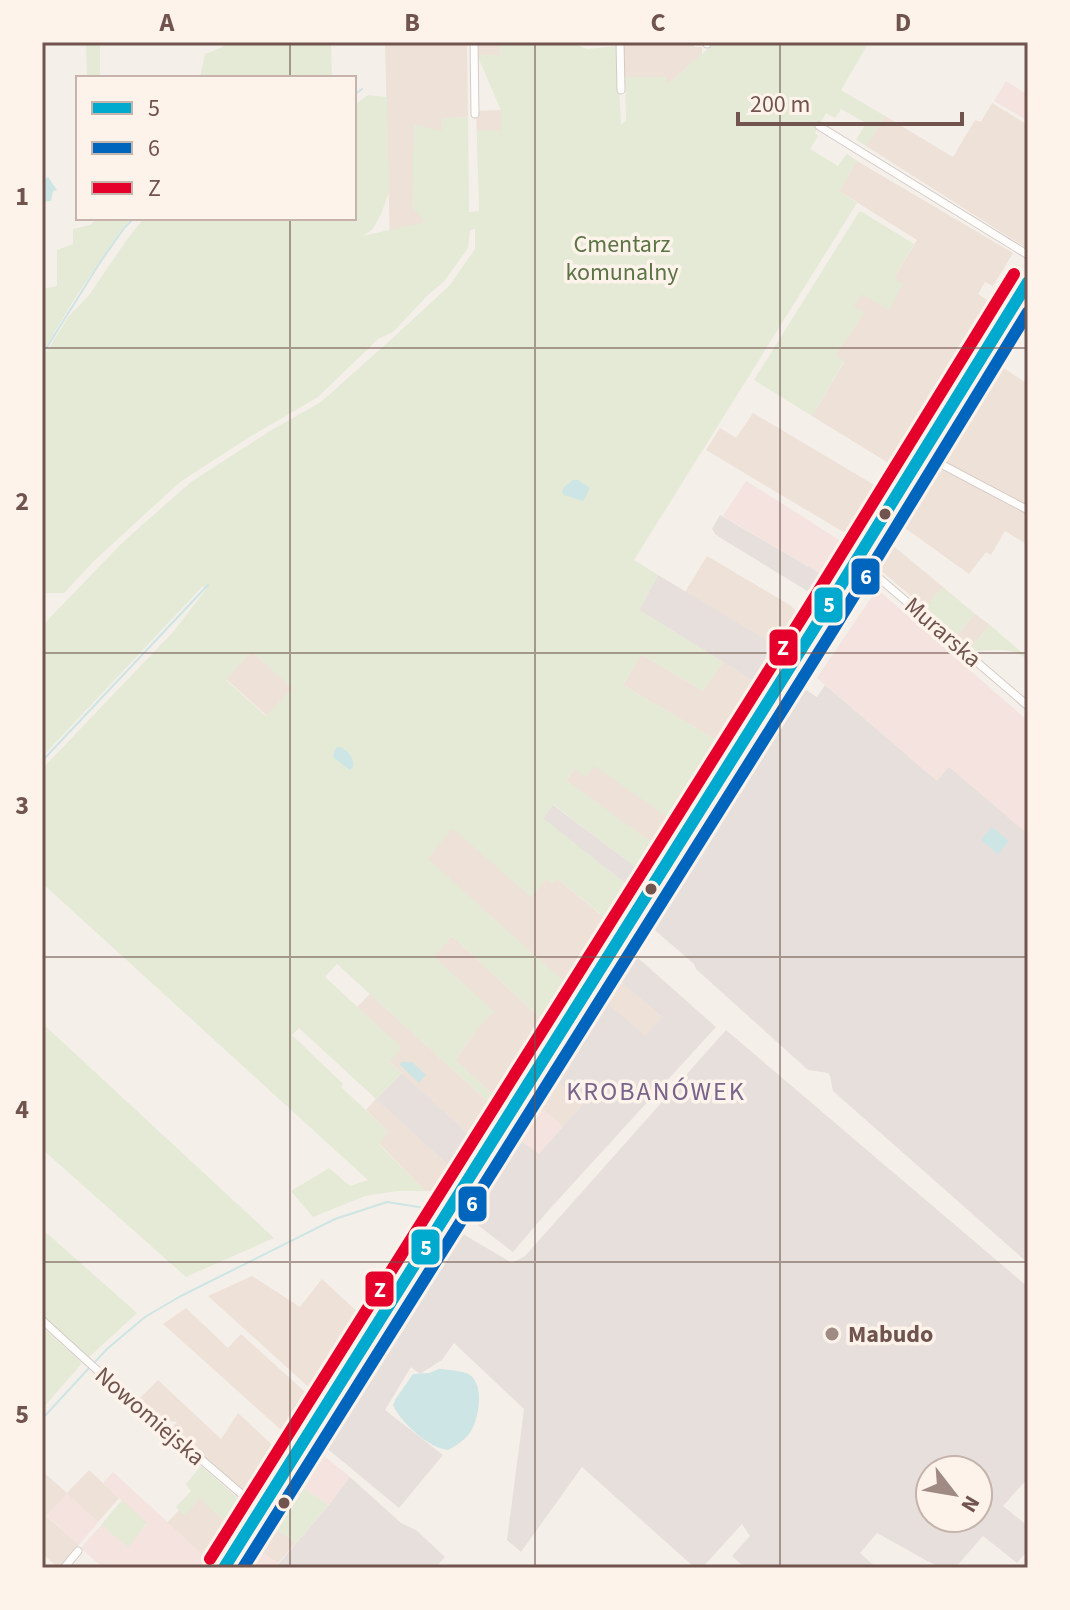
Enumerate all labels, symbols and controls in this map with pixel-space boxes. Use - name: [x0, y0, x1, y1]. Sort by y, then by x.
- text: A: [159, 4, 176, 41]
- text: B: [404, 4, 420, 41]
- text: C: [650, 4, 666, 41]
- text: D: [895, 4, 911, 41]
- legend: [76, 76, 356, 220]
- scale bar: [738, 76, 962, 126]
- text: 200 m: [750, 87, 810, 122]
- text: 5: [148, 91, 160, 126]
- text: 6: [148, 131, 160, 166]
- text: Z: [148, 171, 161, 206]
- text: 1: [15, 178, 29, 215]
- park label: Cmentarz komunalny: [565, 227, 679, 290]
- text: 2: [15, 483, 29, 520]
- unlabelled marker: [877, 506, 893, 522]
- line badge: 6: [850, 557, 881, 596]
- text: 6: [860, 561, 872, 593]
- line badge: 5: [813, 586, 844, 624]
- text: 5: [823, 589, 835, 621]
- street label: Murarska: [896, 589, 989, 676]
- line badge: Z: [768, 628, 799, 667]
- text: Z: [777, 632, 789, 664]
- text: 3: [15, 787, 29, 824]
- unlabelled marker: [643, 881, 659, 897]
- district label: KROBANÓWEK: [566, 1073, 746, 1110]
- text: 4: [15, 1091, 29, 1128]
- line badge: 6: [457, 1185, 488, 1223]
- text: 6: [466, 1188, 478, 1220]
- line badge: 5: [410, 1228, 441, 1266]
- text: 5: [420, 1232, 432, 1264]
- line badge: Z: [364, 1270, 395, 1308]
- text: Z: [374, 1274, 386, 1306]
- place label: Mabudo: [848, 1317, 933, 1352]
- marker: Mabudo: [823, 1325, 841, 1343]
- street label: Nowomiejska: [87, 1359, 212, 1474]
- text: 5: [15, 1396, 29, 1433]
- north arrow: [914, 1454, 994, 1534]
- text: N: [953, 1489, 988, 1518]
- unlabelled marker: [276, 1495, 292, 1511]

